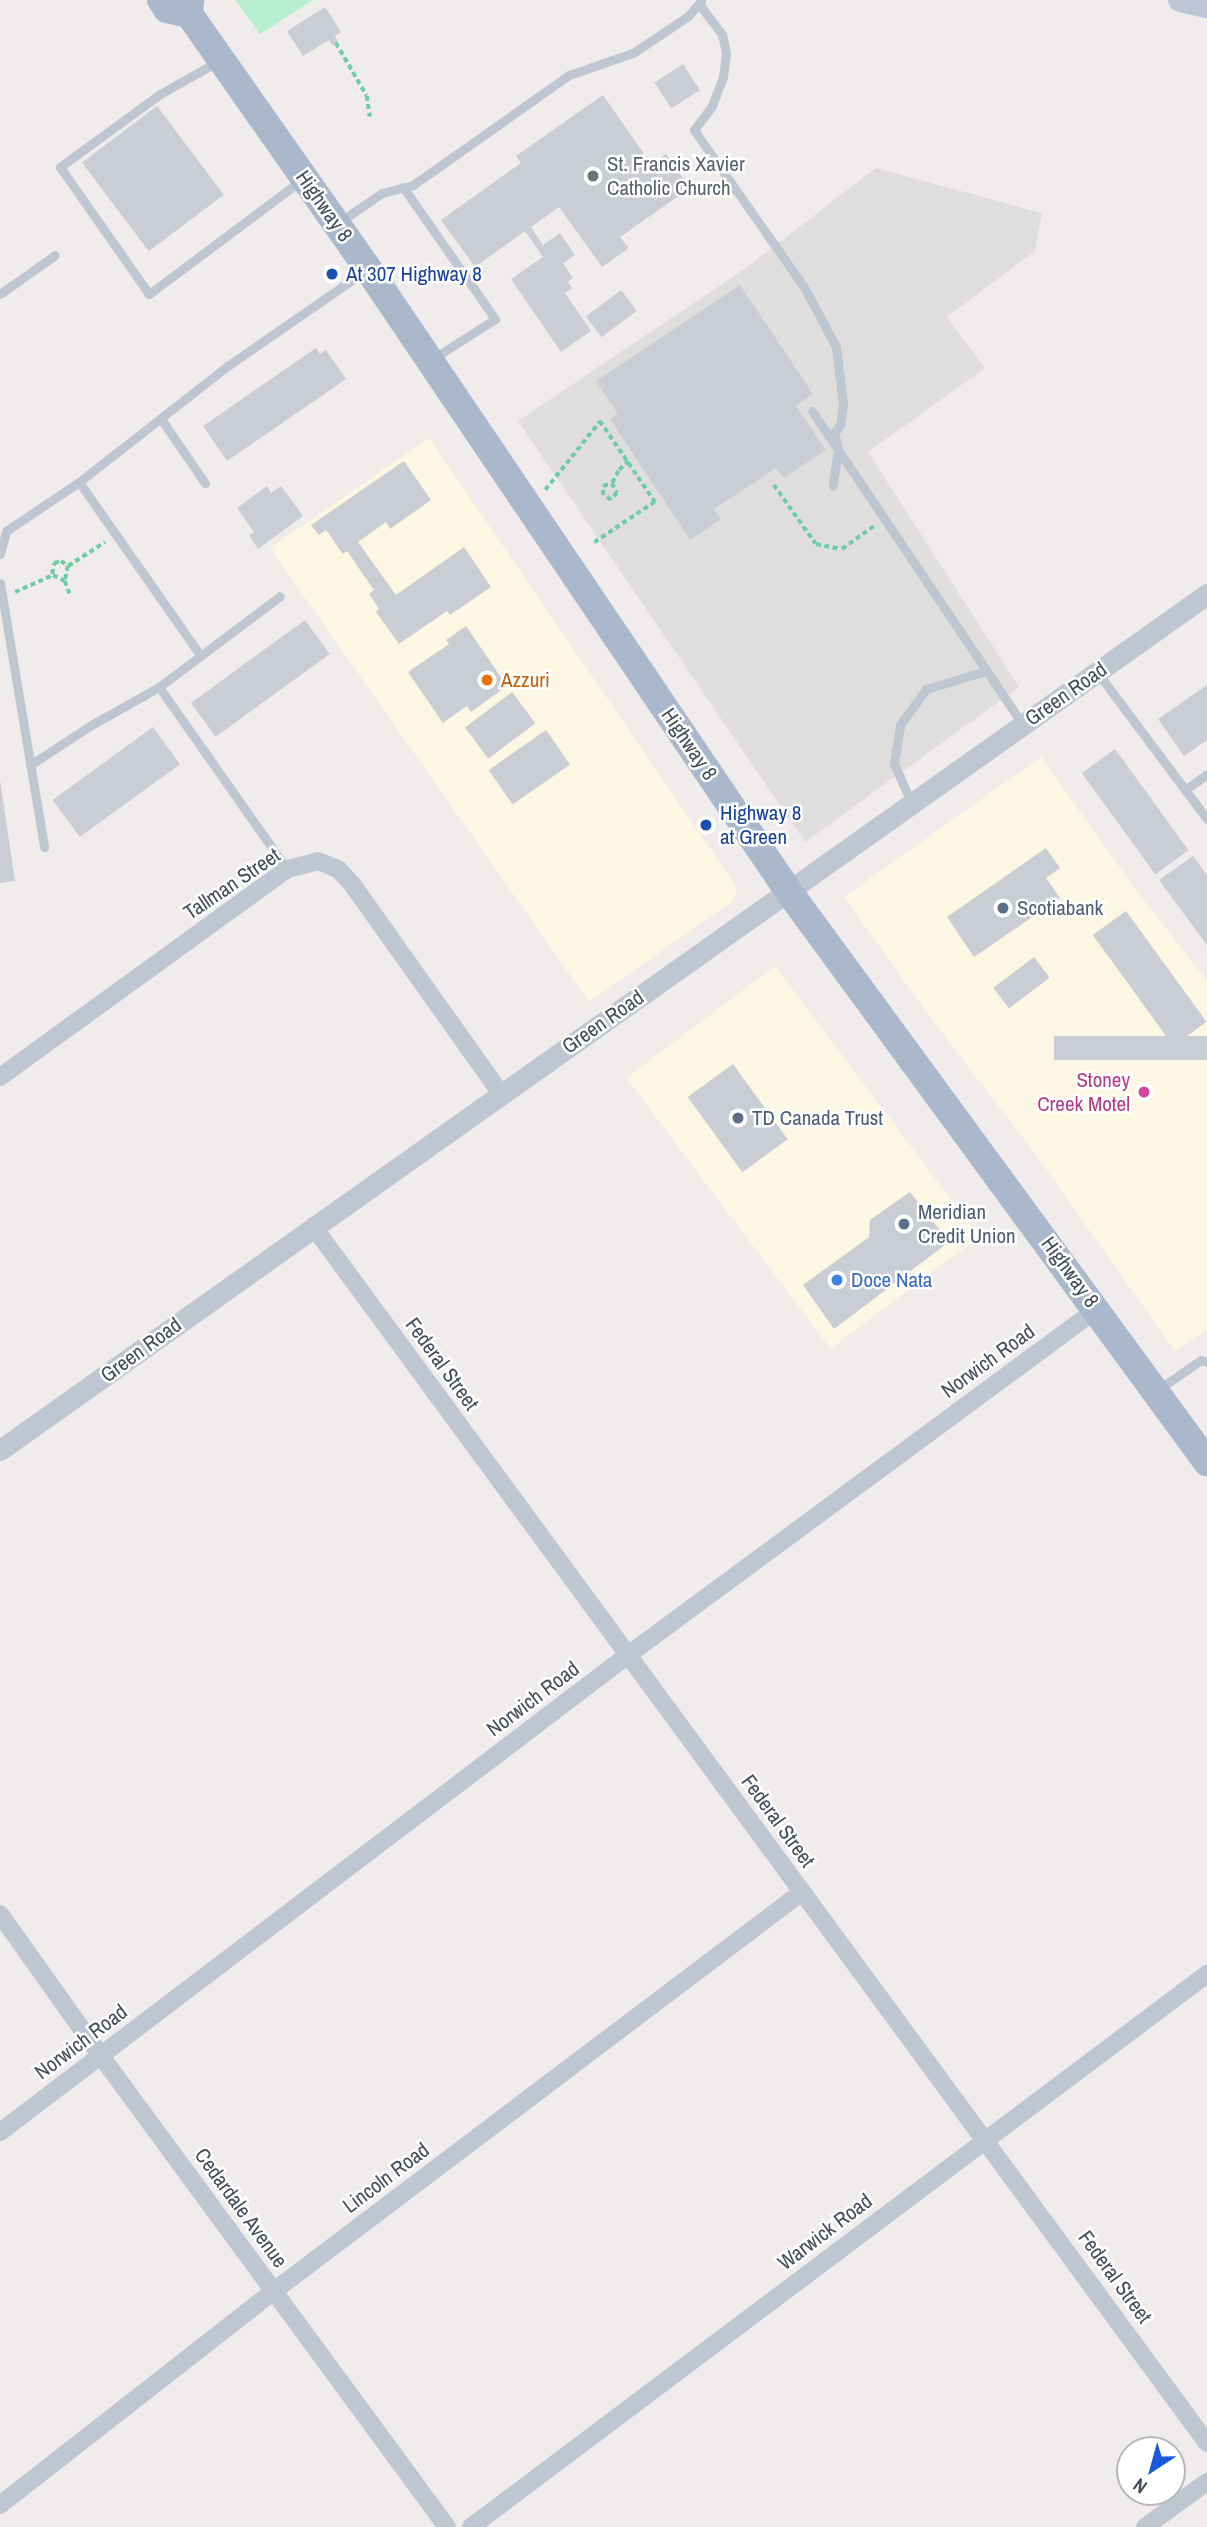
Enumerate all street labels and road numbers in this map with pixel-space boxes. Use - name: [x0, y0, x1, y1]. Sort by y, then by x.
- street label: Highway 8: [290, 165, 358, 247]
- street label: Green Road: [1020, 657, 1112, 731]
- street label: Highway 8: [656, 703, 722, 785]
- street label: Tallman Street: [179, 843, 285, 925]
- street label: Green Road: [557, 985, 649, 1059]
- street label: Highway 8: [1036, 1232, 1104, 1312]
- street label: Green Road: [96, 1312, 186, 1388]
- street label: Federal Street: [400, 1313, 484, 1415]
- street label: Norwich Road: [936, 1319, 1040, 1403]
- street label: Norwich Road: [482, 1656, 584, 1742]
- street label: Federal Street: [736, 1770, 820, 1872]
- street label: Norwich Road: [30, 1999, 132, 2085]
- street label: Lincoln Road: [338, 2137, 434, 2219]
- street label: Cedardale Avenue: [189, 2143, 293, 2273]
- street label: Warwick Road: [773, 2188, 877, 2276]
- street label: Federal Street: [1073, 2226, 1157, 2328]

